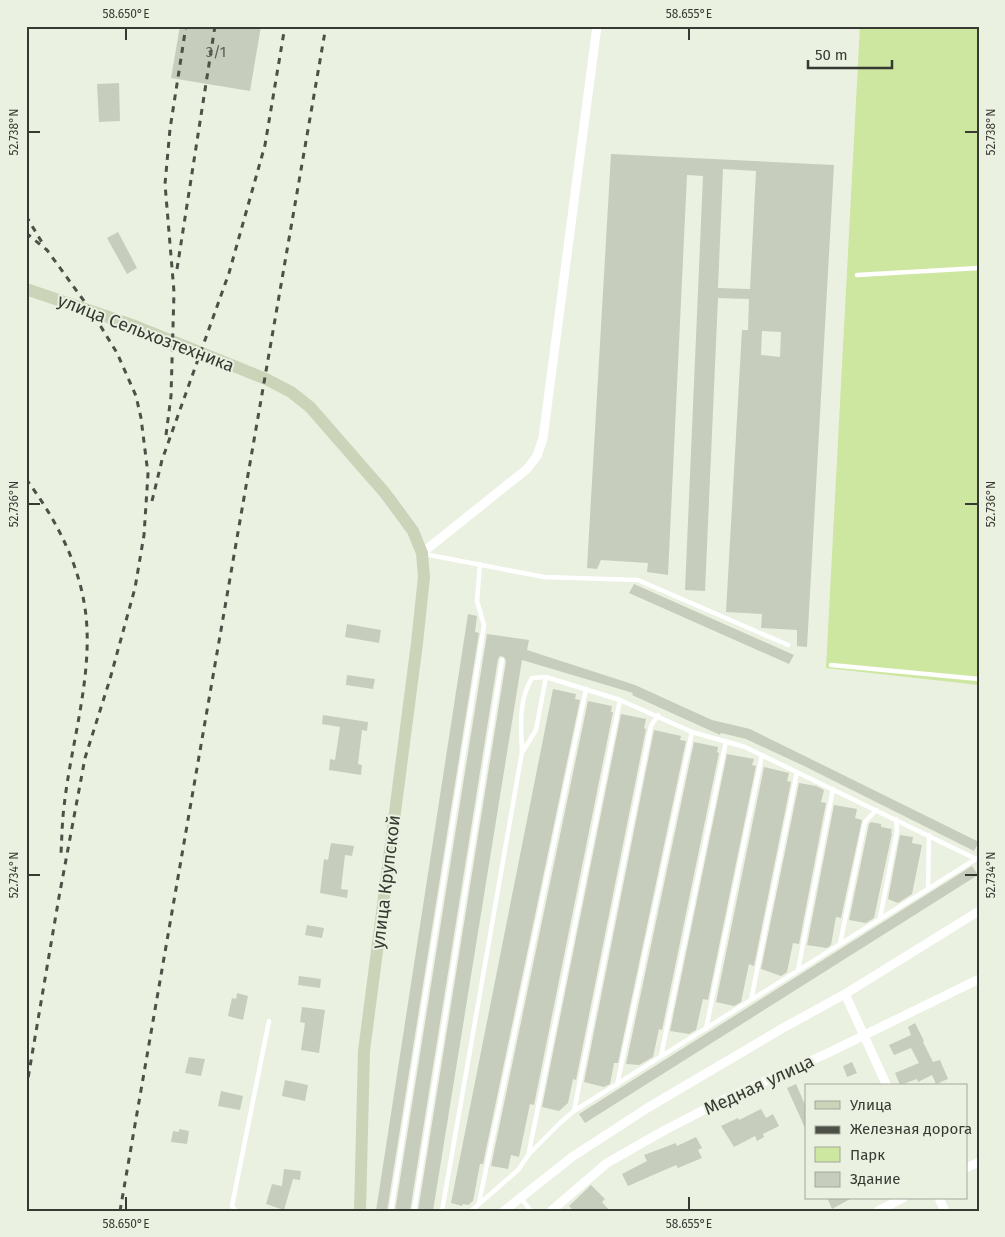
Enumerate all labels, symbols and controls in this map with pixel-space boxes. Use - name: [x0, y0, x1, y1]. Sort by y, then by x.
- text: 58.650°E: [102, 7, 150, 21]
- text: 58.655°E: [666, 7, 712, 21]
- scale bar: [808, 38, 891, 70]
- house number: 3/1: [206, 43, 226, 61]
- text: 50 m: [815, 46, 848, 64]
- text: 52.738°N: [7, 109, 21, 155]
- text: 52.738°N: [984, 109, 998, 155]
- street label: улица Сельхозтехника: [55, 289, 237, 377]
- text: 52.736°N: [7, 481, 21, 527]
- text: 52.736°N: [984, 481, 998, 527]
- street label: улица Крупской: [367, 814, 405, 950]
- text: 52.734°N: [7, 852, 21, 898]
- text: 52.734°N: [984, 852, 998, 898]
- street label: Медная улица: [700, 1050, 818, 1120]
- legend: [805, 1084, 968, 1200]
- text: Улица: [850, 1096, 892, 1114]
- text: Железная дорога: [850, 1120, 972, 1138]
- text: Парк: [850, 1146, 885, 1164]
- text: Здание: [850, 1170, 900, 1188]
- text: 58.650°E: [102, 1217, 150, 1231]
- text: 58.655°E: [666, 1217, 712, 1231]

